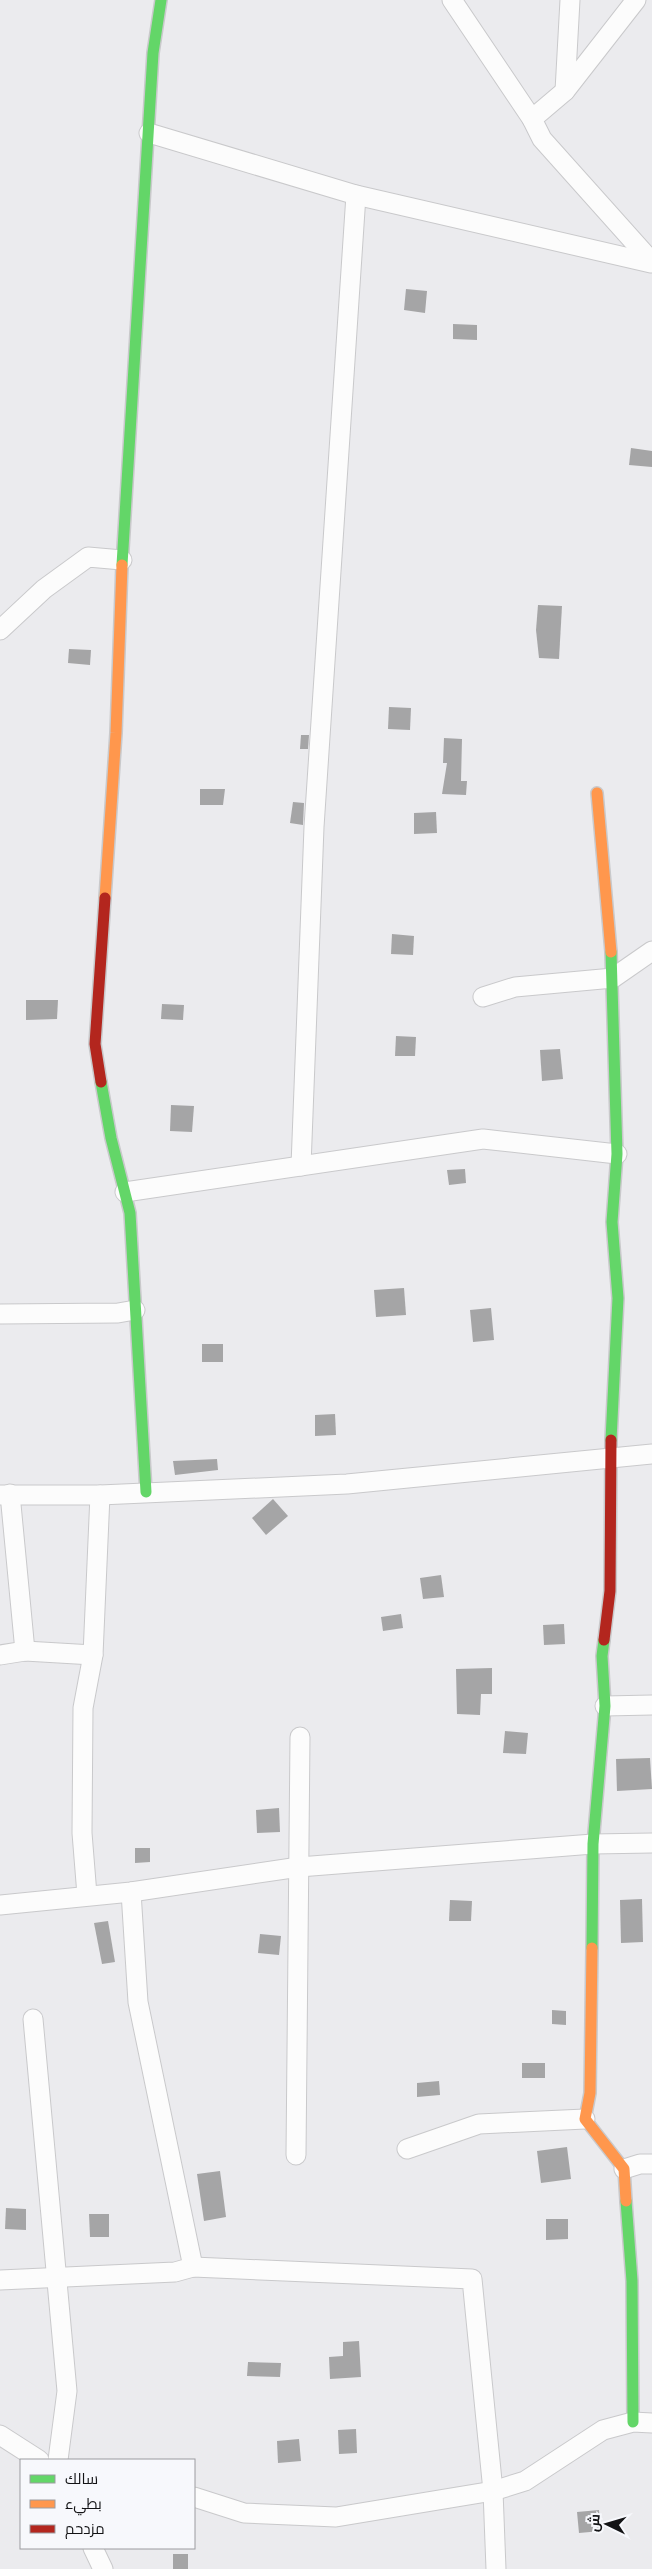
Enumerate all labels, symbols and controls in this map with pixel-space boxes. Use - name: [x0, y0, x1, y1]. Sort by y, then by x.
- legend: [20, 2459, 195, 2549]
- text: سالك: [65, 2469, 98, 2488]
- text: بطيء: [65, 2494, 102, 2516]
- north arrow: [582, 2499, 632, 2549]
- text: ش: [584, 2513, 604, 2533]
- text: مزدحم: [65, 2519, 105, 2539]

